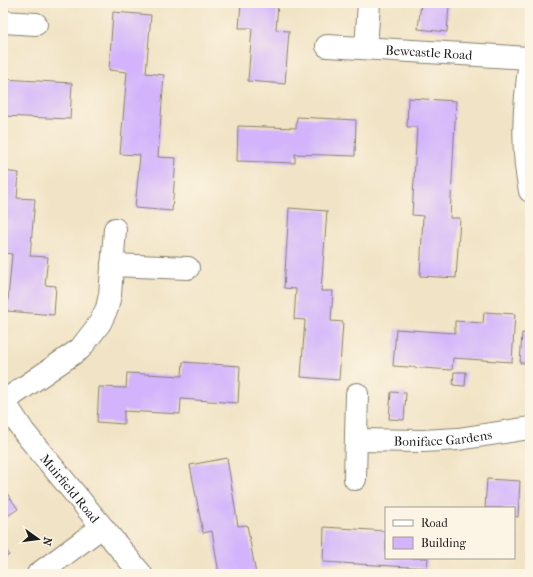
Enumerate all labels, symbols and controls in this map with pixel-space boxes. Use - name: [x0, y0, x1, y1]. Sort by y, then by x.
- street label: Bewcastle Road: [385, 42, 474, 63]
- street label: Boniface Gardens: [394, 427, 493, 449]
- street label: Muirfield Road: [37, 451, 103, 527]
- legend: [385, 507, 515, 559]
- text: Road: [421, 516, 448, 530]
- north arrow: [18, 519, 58, 559]
- text: N: [40, 536, 55, 548]
- text: Building: [421, 536, 466, 550]

